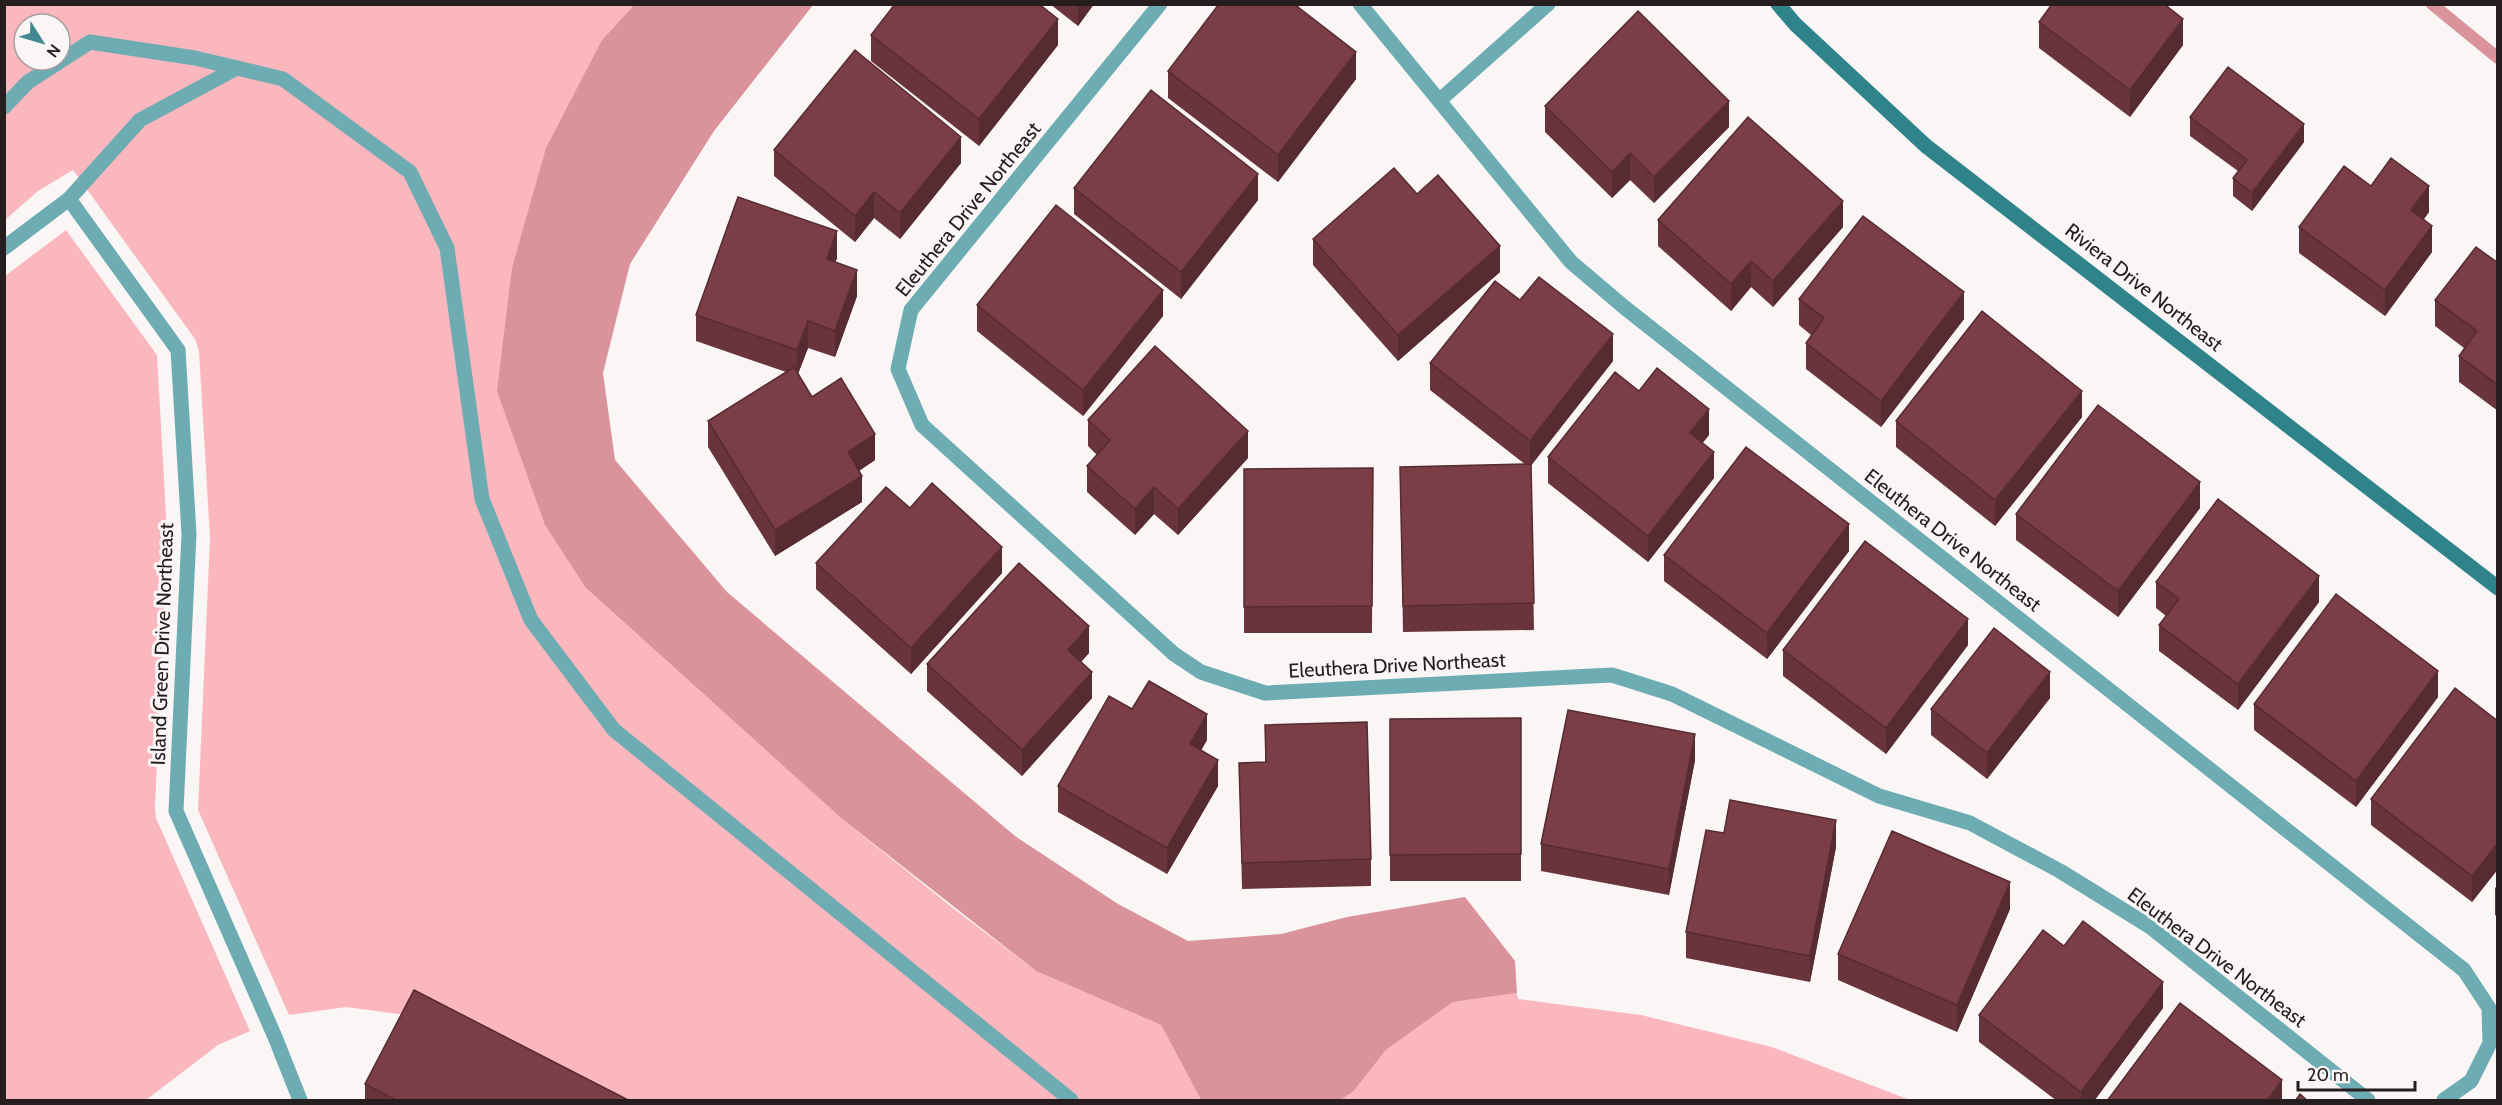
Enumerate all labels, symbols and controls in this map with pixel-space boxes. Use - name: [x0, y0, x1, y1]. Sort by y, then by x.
- north arrow: [12, 12, 72, 72]
- text: N: [43, 40, 65, 61]
- street label: Eleuthera Drive Northeast: [890, 117, 1046, 301]
- street label: Riviera Drive Northeast: [2060, 218, 2228, 356]
- street label: Eleuthera Drive Northeast: [1860, 464, 2046, 617]
- street label: Island Green Drive Northeast: [146, 522, 178, 766]
- street label: Eleuthera Drive Northeast: [1288, 647, 1506, 683]
- street label: Eleuthera Drive Northeast: [2123, 882, 2311, 1032]
- scale bar: [2298, 1054, 2415, 1092]
- text: 20 m: [2307, 1064, 2349, 1086]

